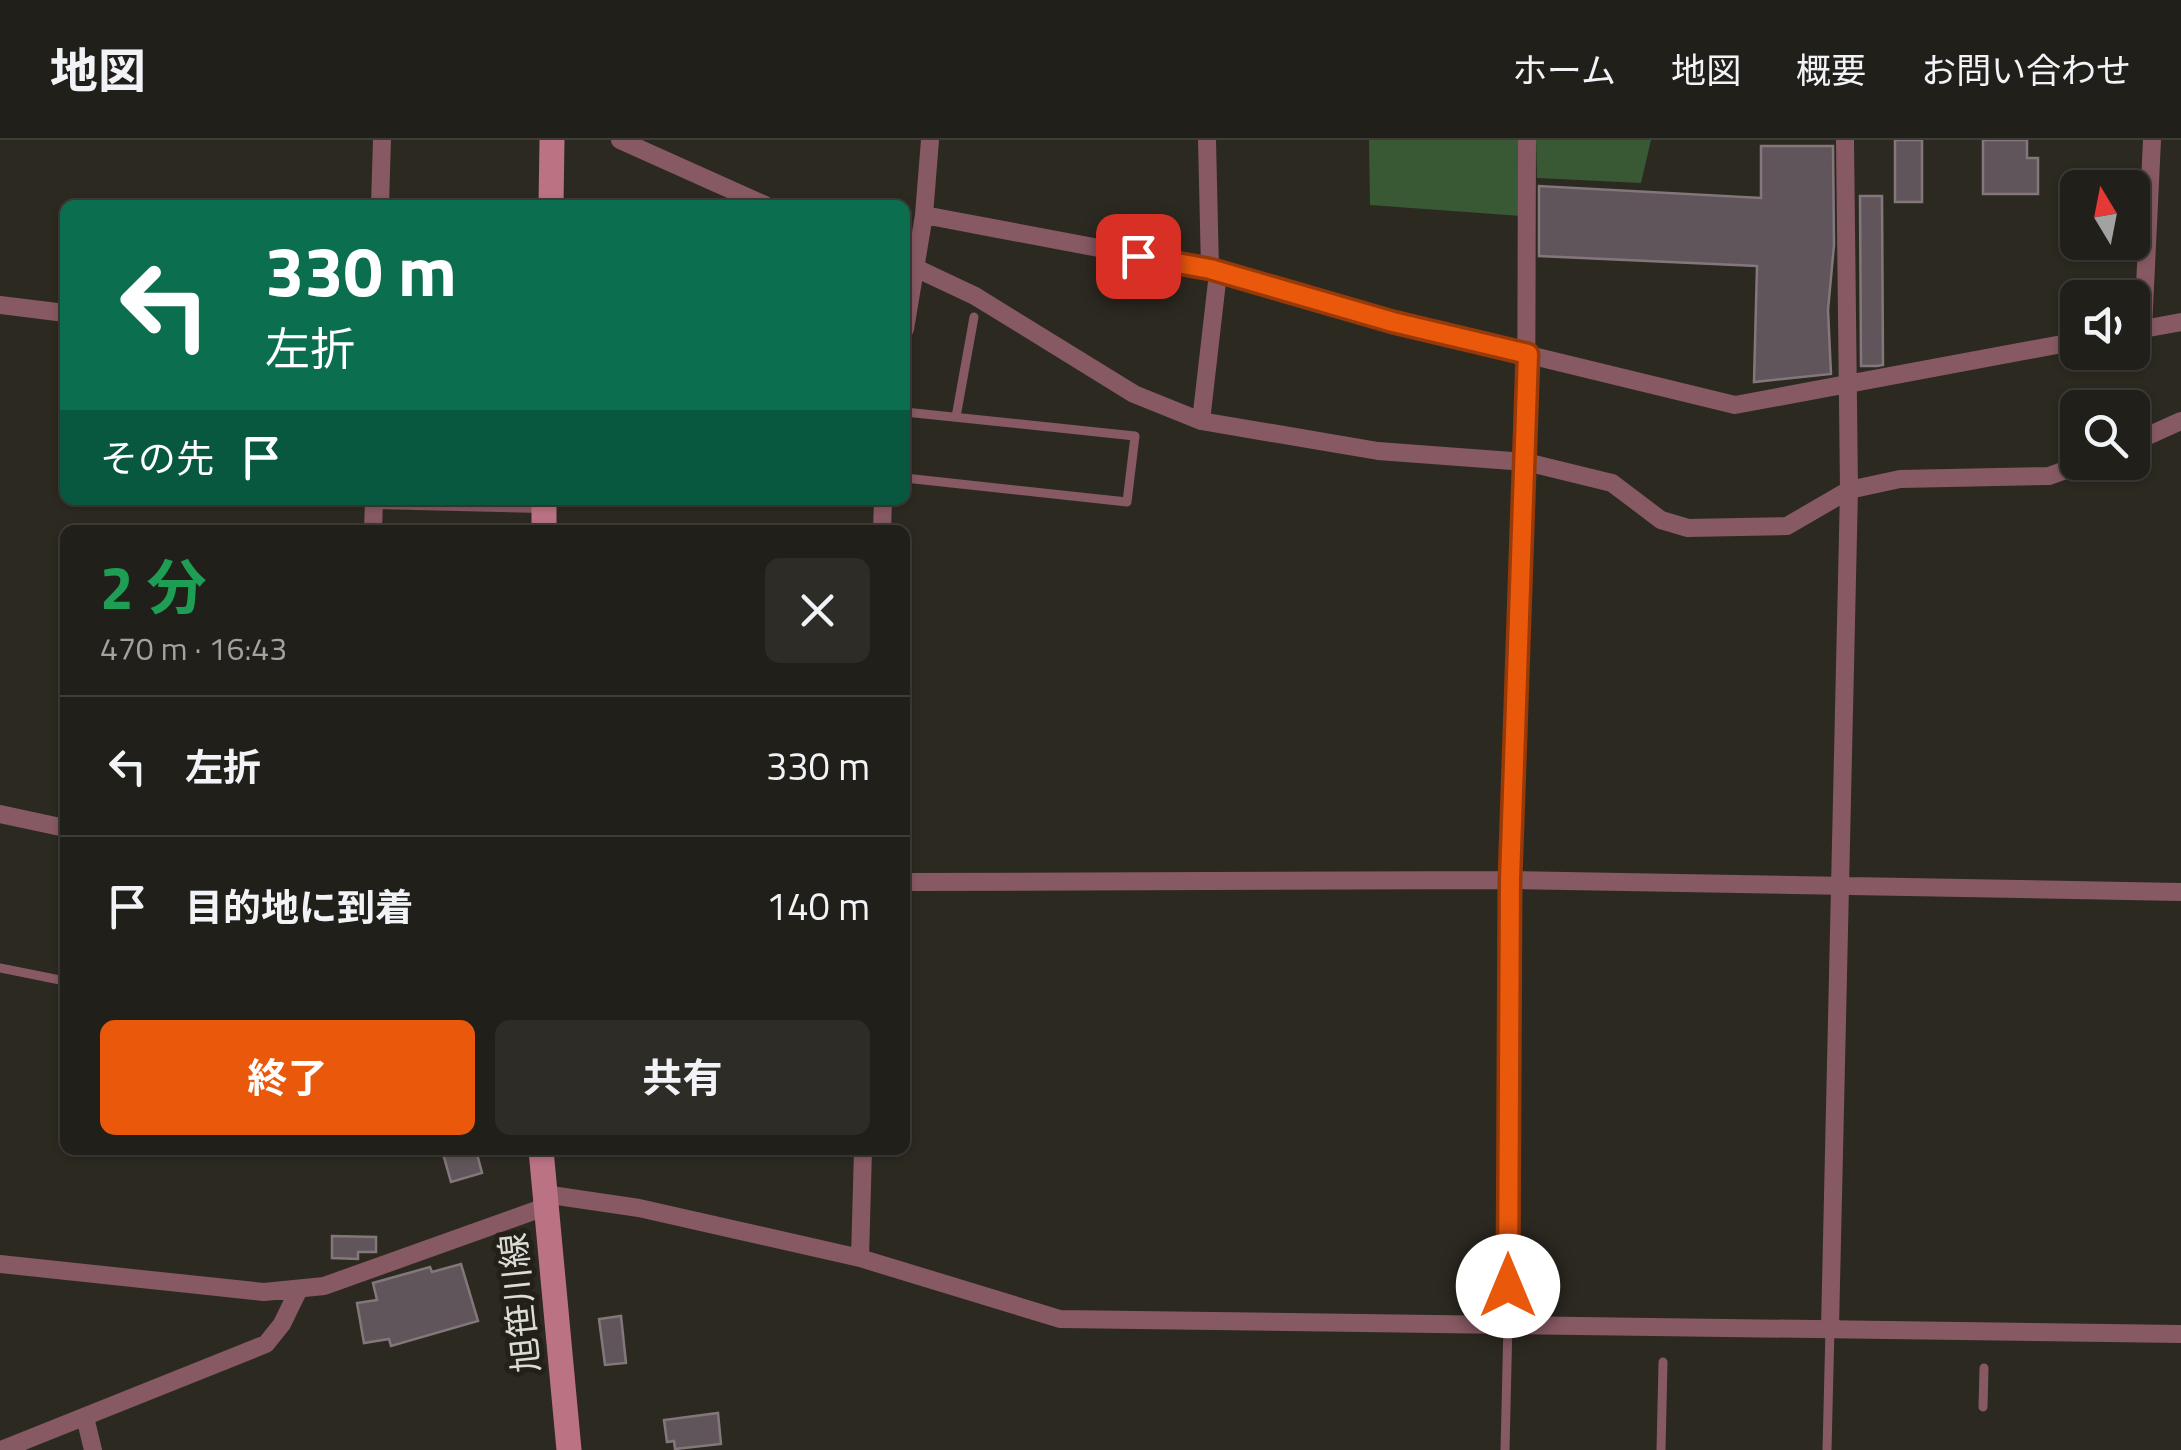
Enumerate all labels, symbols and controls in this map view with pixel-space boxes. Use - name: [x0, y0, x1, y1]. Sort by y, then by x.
- text: 地図: [50, 34, 146, 107]
- text: ホーム: [1512, 43, 1616, 97]
- text: 地図: [1671, 43, 1741, 97]
- text: 概要: [1796, 43, 1866, 97]
- text: お問い合わせ: [1921, 43, 2131, 97]
- north arrow: [2060, 170, 2150, 260]
- map controls: [2060, 170, 2150, 480]
- pin: [1096, 214, 1181, 299]
- text: 330 m: [265, 217, 457, 323]
- icon: arrive: [1111, 229, 1166, 284]
- icon: left: [100, 240, 230, 370]
- button: sound: [2060, 280, 2150, 370]
- text: 左折: [265, 314, 355, 382]
- button: search: [2060, 390, 2150, 480]
- text: その先: [100, 429, 214, 487]
- icon: arrive: [234, 430, 289, 485]
- text: 2 分: [100, 541, 207, 632]
- button: close: [765, 558, 870, 663]
- text: 470 m · 16:43: [100, 624, 287, 672]
- text: 330 m: [766, 737, 870, 795]
- text: 左折: [185, 738, 261, 796]
- icon: left: [100, 739, 155, 794]
- text: 140 m: [766, 877, 870, 935]
- text: 目的地に到着: [185, 878, 413, 936]
- icon: arrive: [100, 879, 155, 934]
- button: 終了: [100, 1020, 475, 1135]
- button: 共有: [495, 1020, 870, 1135]
- street label: 旭笹川線: [485, 1231, 553, 1375]
- position arrow: [1456, 1234, 1560, 1338]

